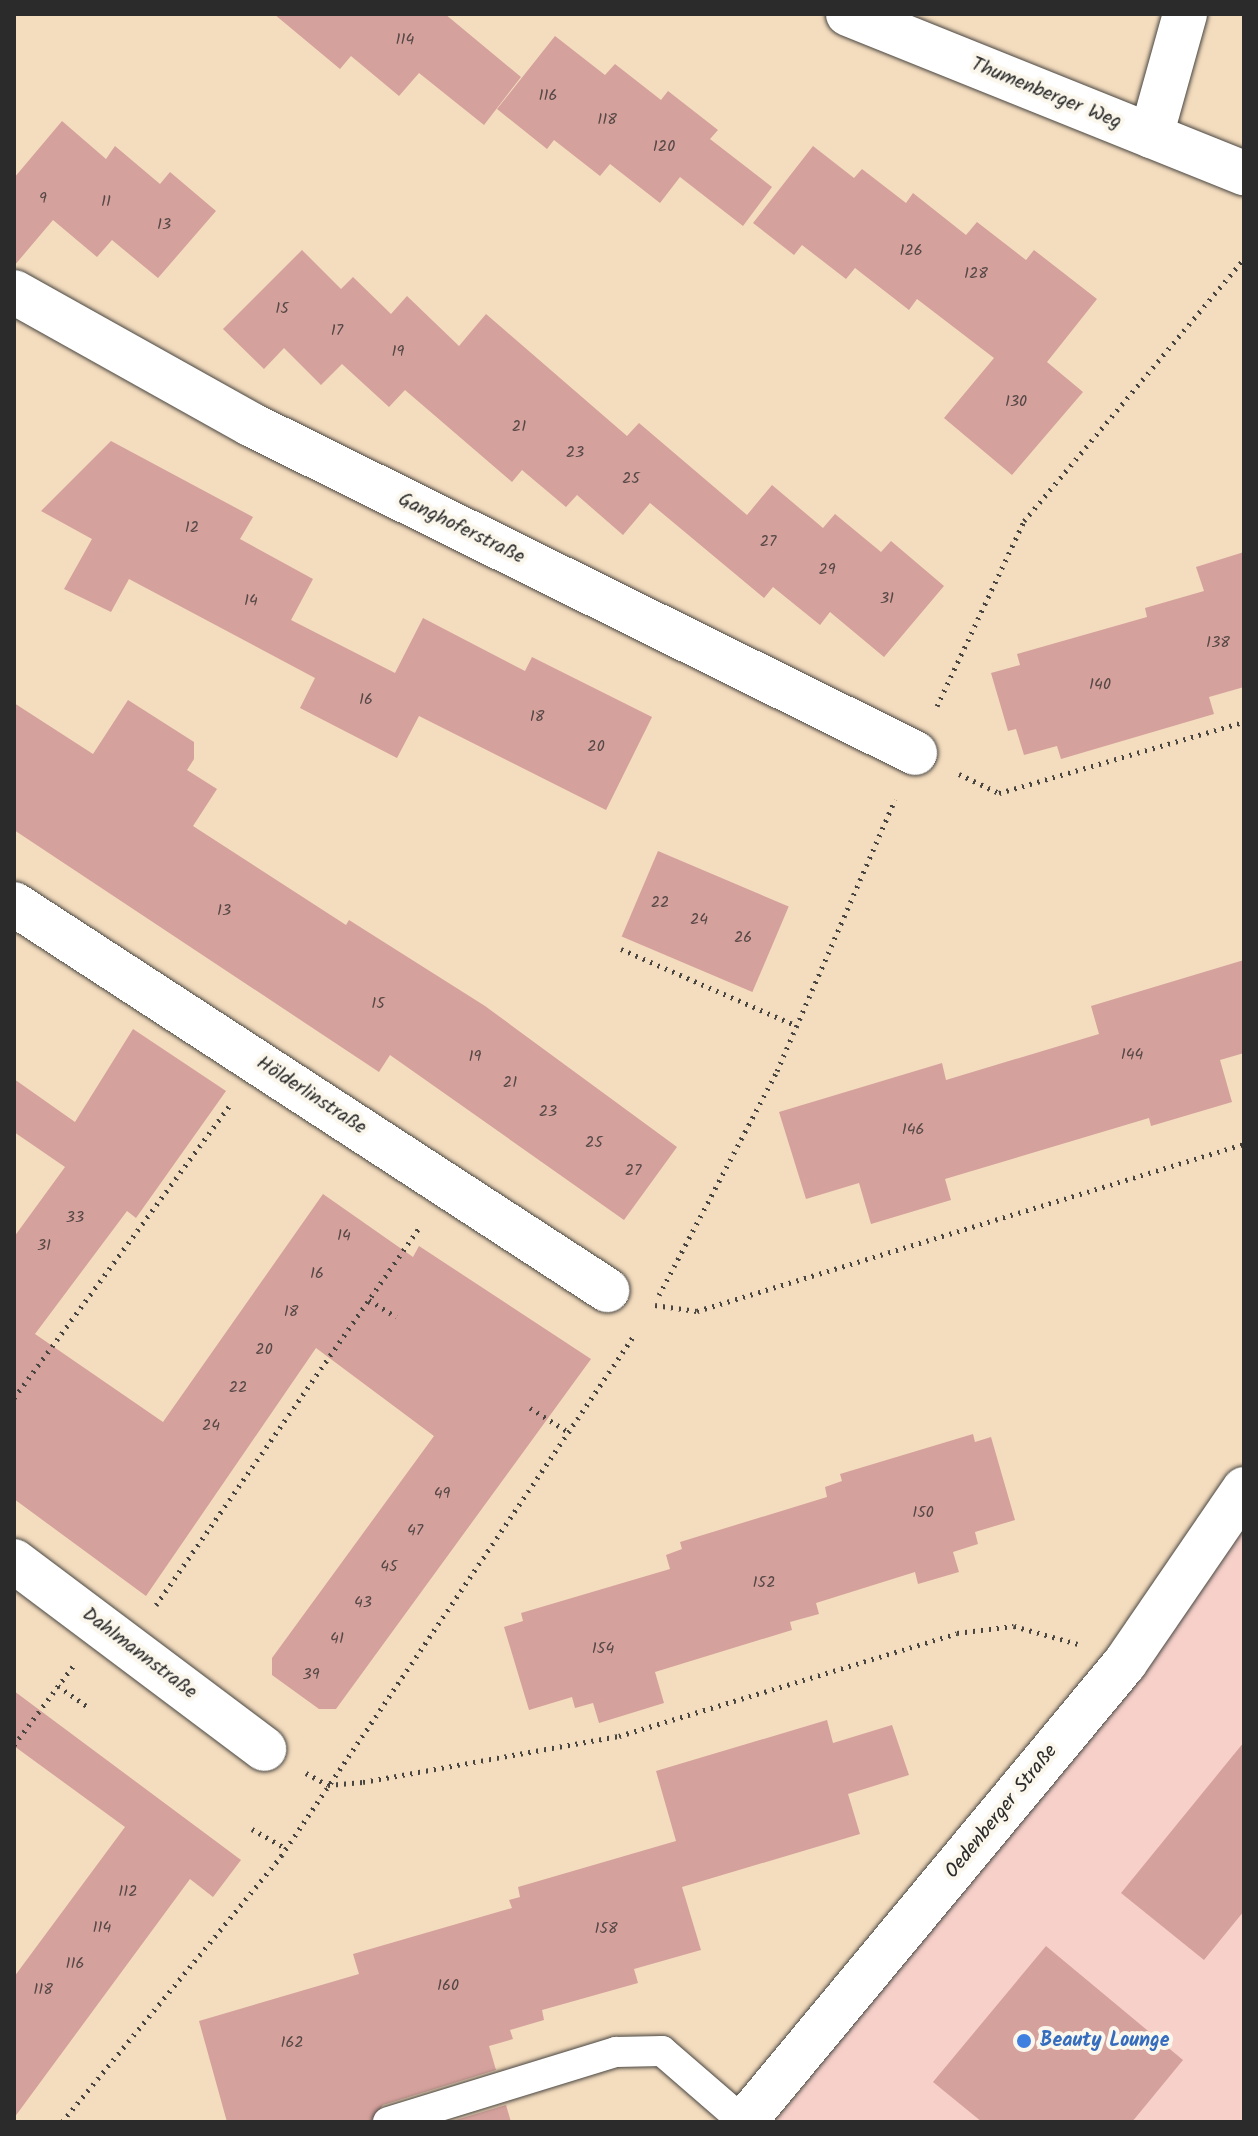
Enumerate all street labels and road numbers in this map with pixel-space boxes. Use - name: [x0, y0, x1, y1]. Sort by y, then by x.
- street label: Thumenberger Weg: [967, 53, 1125, 135]
- street label: Ganghoferstraße: [394, 488, 528, 570]
- street label: Hölderlinstraße: [252, 1052, 370, 1140]
- street label: Dahlmannstraße: [77, 1603, 201, 1705]
- street label: Oedenberger Straße: [941, 1740, 1063, 1884]

